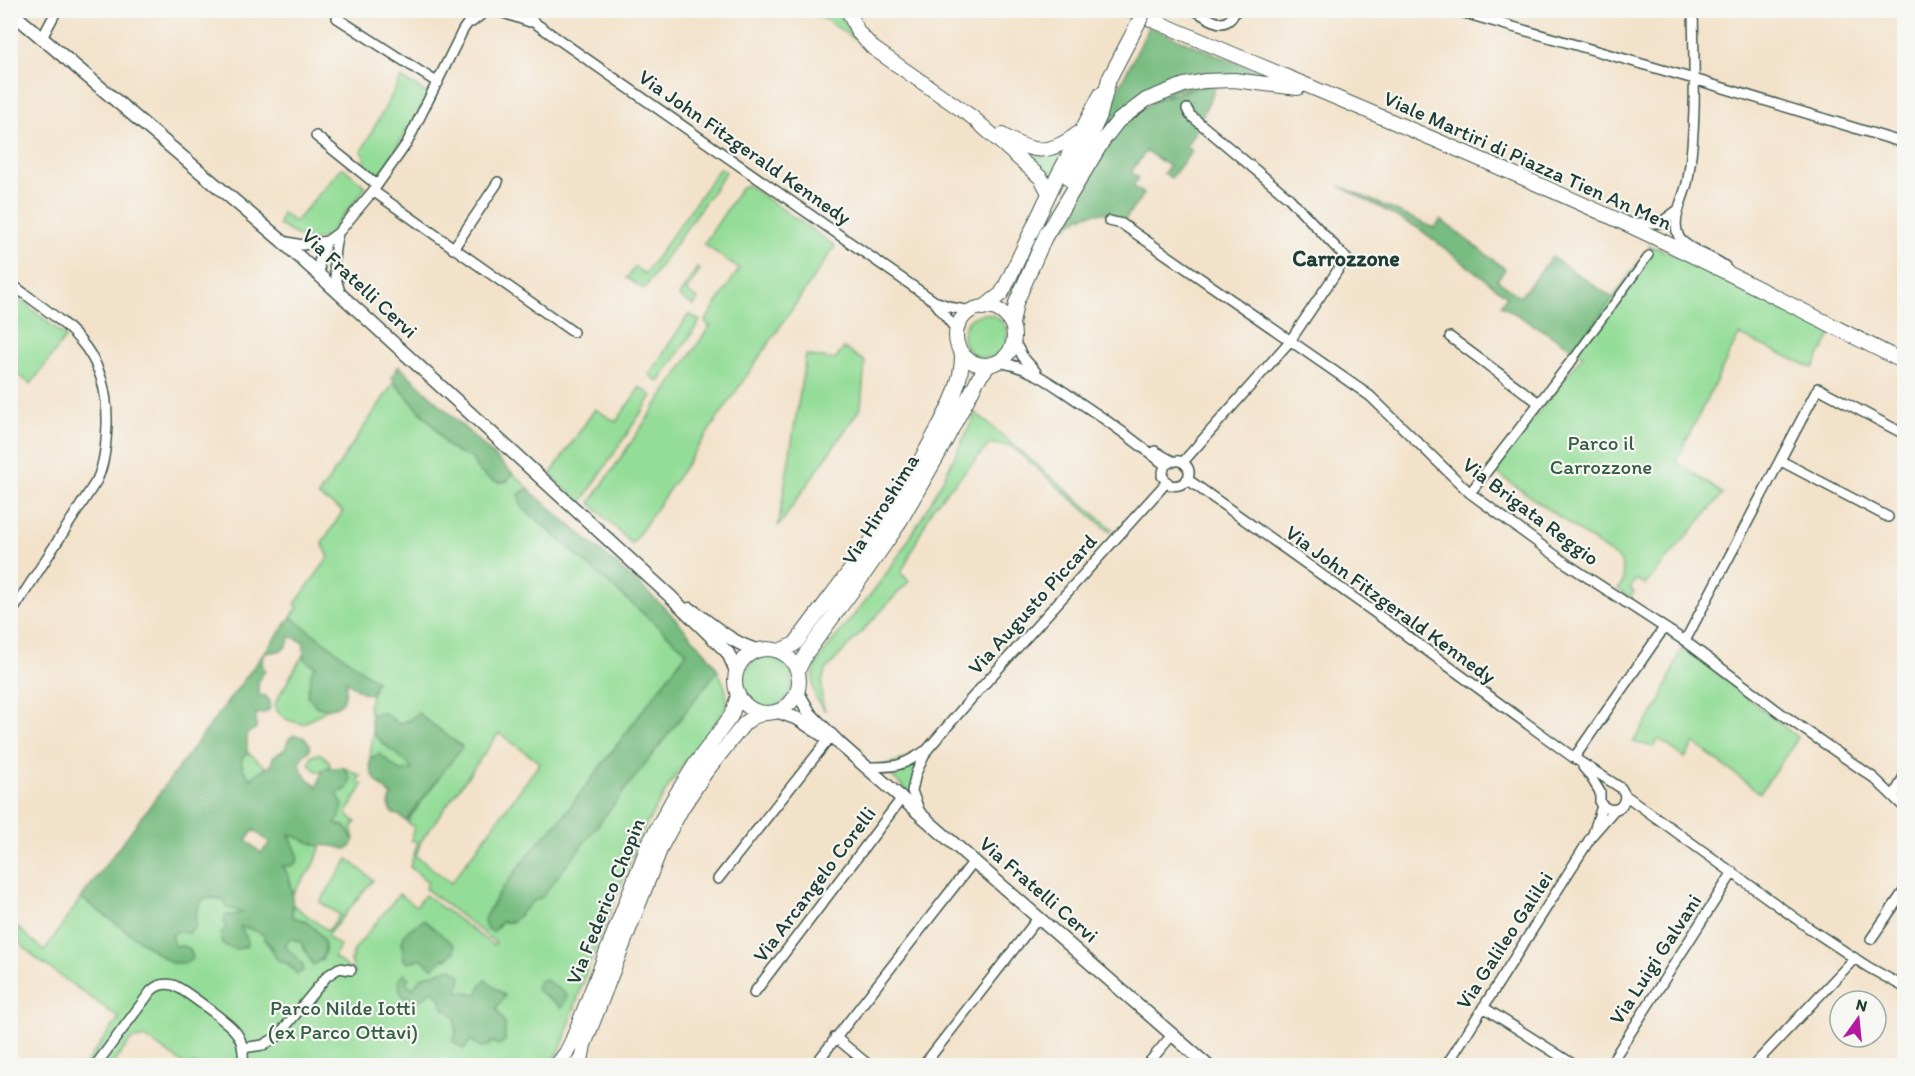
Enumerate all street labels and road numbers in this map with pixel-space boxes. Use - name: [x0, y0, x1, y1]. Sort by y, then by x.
- street label: Via John Fitzgerald Kennedy: [634, 64, 856, 230]
- street label: Viale Martiri di Piazza Tien An Men: [1380, 85, 1676, 235]
- street label: Via Fratelli Cervi: [297, 223, 423, 343]
- street label: Via Hiroshima: [836, 449, 924, 569]
- street label: Via Brigata Reggio: [1458, 451, 1604, 571]
- street label: Via John Fitzgerald Kennedy: [1281, 519, 1501, 689]
- street label: Via Augusto Piccard: [962, 528, 1102, 679]
- street label: Via Arcangelo Corelli: [747, 801, 881, 967]
- street label: Via Federico Chopin: [560, 814, 650, 988]
- street label: Via Fratelli Cervi: [974, 831, 1104, 947]
- street label: Via Galileo Galilei: [1450, 867, 1558, 1013]
- street label: Via Luigi Galvani: [1604, 889, 1706, 1029]

